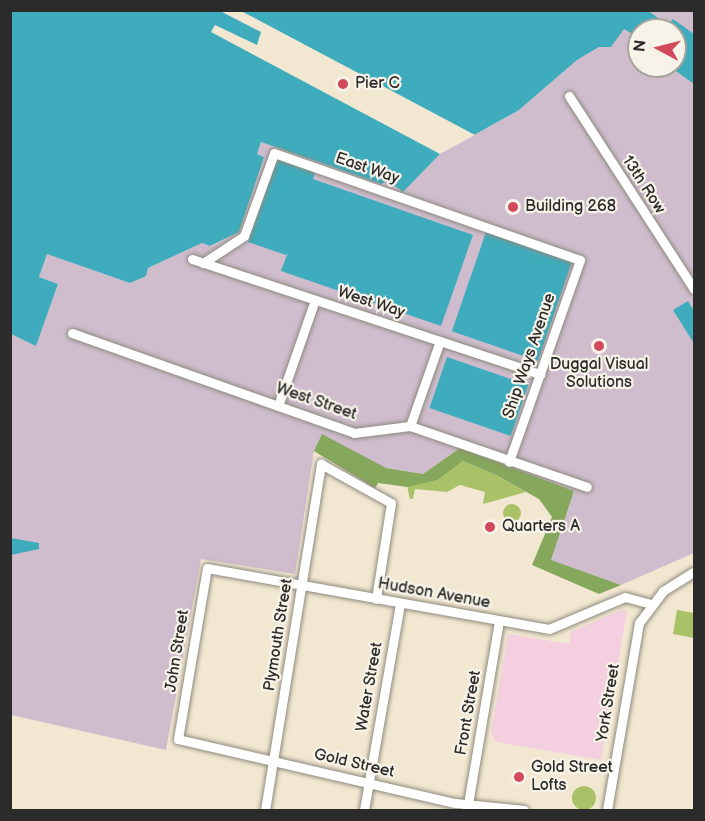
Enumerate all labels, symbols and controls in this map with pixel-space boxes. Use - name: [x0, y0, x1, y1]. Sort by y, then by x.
- north arrow: [627, 18, 687, 78]
- text: N: [630, 39, 651, 53]
- place label: Pier C: [355, 74, 400, 94]
- marker: Pier C: [336, 77, 350, 91]
- street label: East Way: [332, 149, 402, 189]
- street label: 13th Row: [617, 152, 669, 218]
- place label: Building 268: [525, 197, 616, 217]
- marker: Building 268: [506, 200, 520, 214]
- street label: West Way: [335, 283, 407, 323]
- street label: Ship Ways Avenue: [499, 291, 561, 421]
- marker: Duggal Visual Solutions: [592, 339, 606, 353]
- place label: Duggal Visual Solutions: [549, 355, 649, 393]
- street label: West Street: [273, 379, 359, 425]
- place label: Quarters A: [502, 517, 580, 537]
- marker: Quarters A: [483, 520, 497, 534]
- street label: Hudson Avenue: [376, 575, 492, 613]
- street label: Plymouth Street: [261, 577, 297, 693]
- street label: John Street: [162, 608, 194, 694]
- street label: Water Street: [353, 641, 387, 733]
- street label: York Street: [593, 663, 625, 743]
- street label: Front Street: [452, 669, 486, 757]
- street label: Gold Street: [312, 745, 396, 783]
- place label: Gold Street Lofts: [531, 758, 613, 796]
- marker: Gold Street Lofts: [512, 770, 526, 784]

